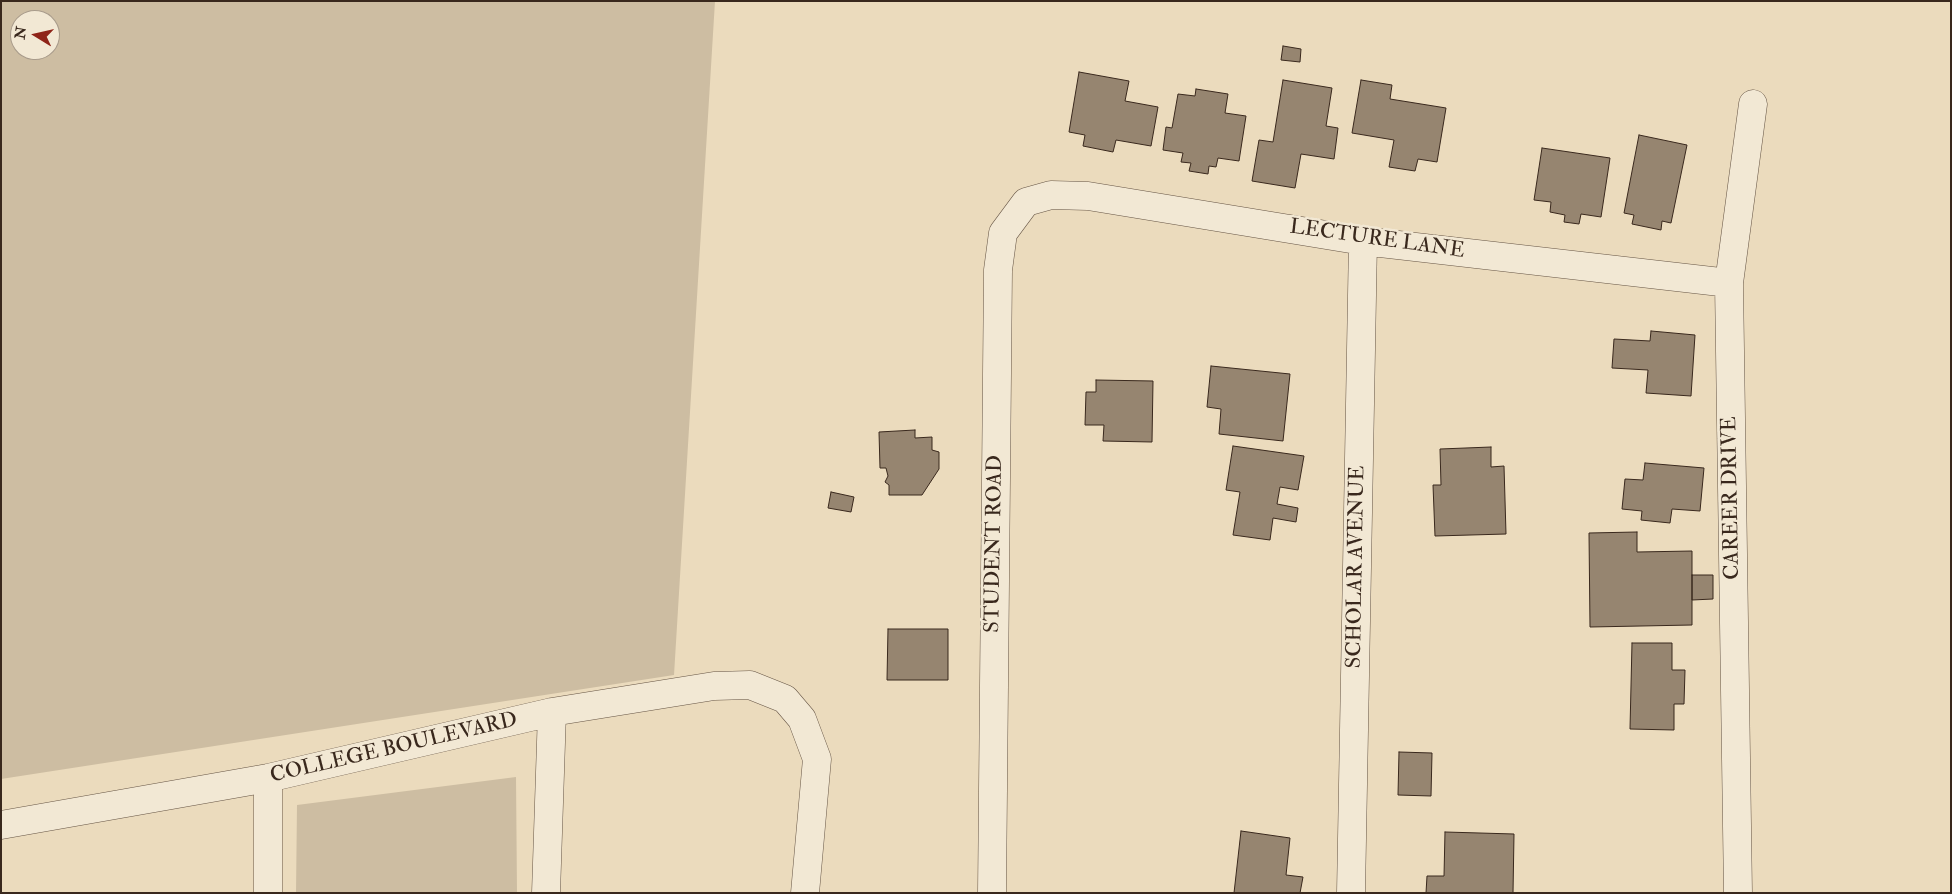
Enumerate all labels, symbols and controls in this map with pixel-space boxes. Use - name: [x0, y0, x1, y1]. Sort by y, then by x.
- north arrow: [10, 10, 60, 60]
- text: N: [11, 25, 30, 40]
- street label: LECTURE LANE: [1288, 215, 1466, 265]
- street label: CAREER DRIVE: [1718, 416, 1746, 580]
- street label: STUDENT ROAD: [981, 455, 1009, 633]
- street label: SCHOLAR AVENUE: [1343, 465, 1371, 669]
- street label: COLLEGE BOULEVARD: [268, 708, 520, 790]

